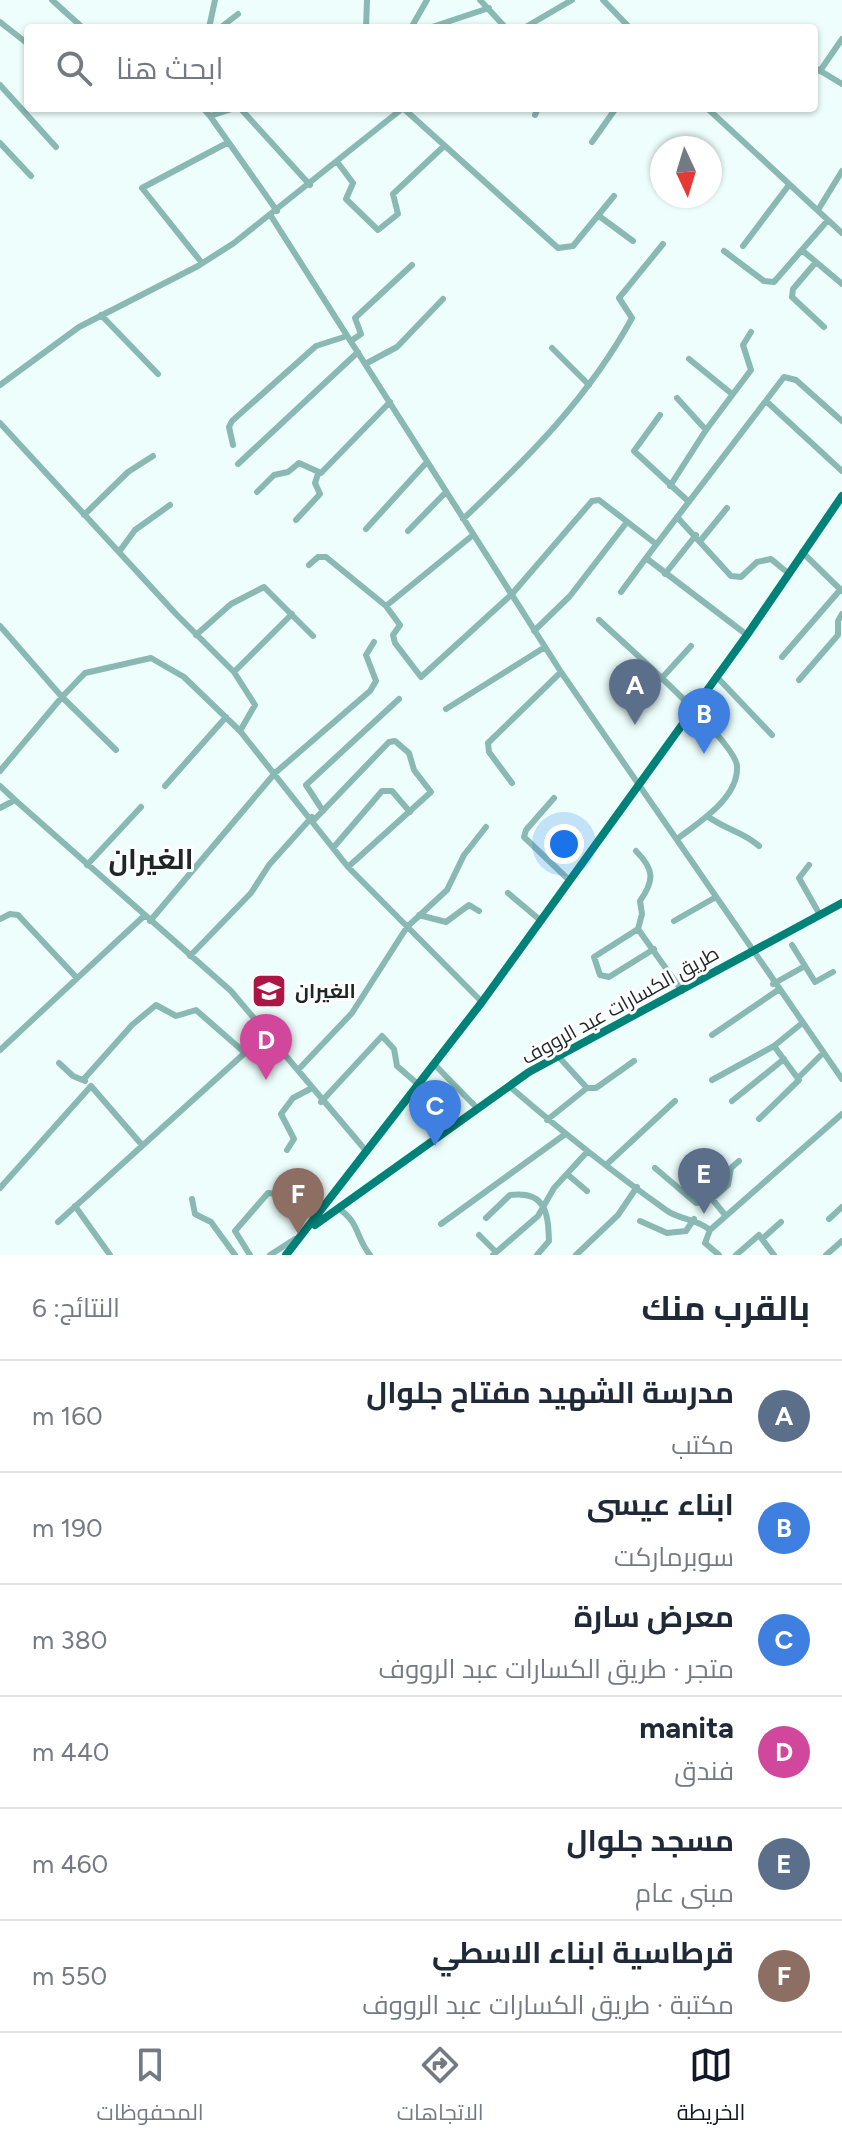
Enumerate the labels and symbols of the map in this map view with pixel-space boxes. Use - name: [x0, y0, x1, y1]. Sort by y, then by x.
- north arrow: [650, 136, 722, 208]
- pin: A: [609, 659, 661, 725]
- pin: B: [678, 688, 730, 754]
- your location: [544, 824, 584, 864]
- district label: الغيران: [109, 842, 193, 876]
- street label: طريق الكسارات عبد الرووف: [517, 941, 723, 1070]
- school or university icon: الغيران: [250, 972, 288, 1010]
- place label: الغيران: [295, 979, 356, 1003]
- pin: D: [240, 1014, 292, 1080]
- pin: C: [409, 1080, 461, 1146]
- pin: E: [678, 1148, 730, 1214]
- pin: F: [272, 1168, 324, 1234]

